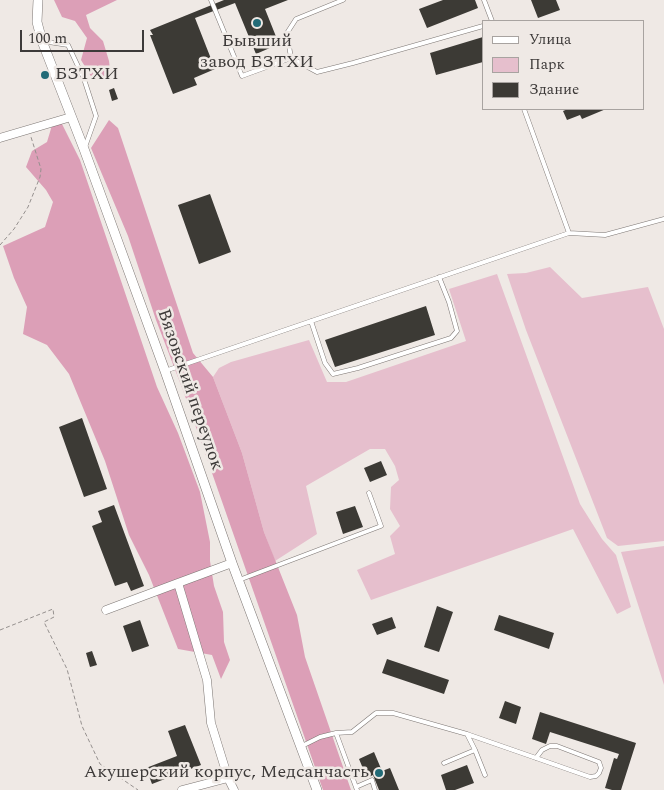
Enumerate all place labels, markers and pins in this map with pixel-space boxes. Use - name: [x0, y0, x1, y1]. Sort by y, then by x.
- marker: Бывший завод БЗТХИ: [251, 17, 263, 29]
- place label: Бывший завод БЗТХИ: [200, 31, 314, 74]
- place label: БЗТХИ: [55, 64, 119, 86]
- marker: БЗТХИ: [39, 69, 51, 81]
- place label: Акушерский корпус, Медсанчасть: [84, 762, 369, 784]
- marker: Акушерский корпус, Медсанчасть: [373, 767, 385, 779]

